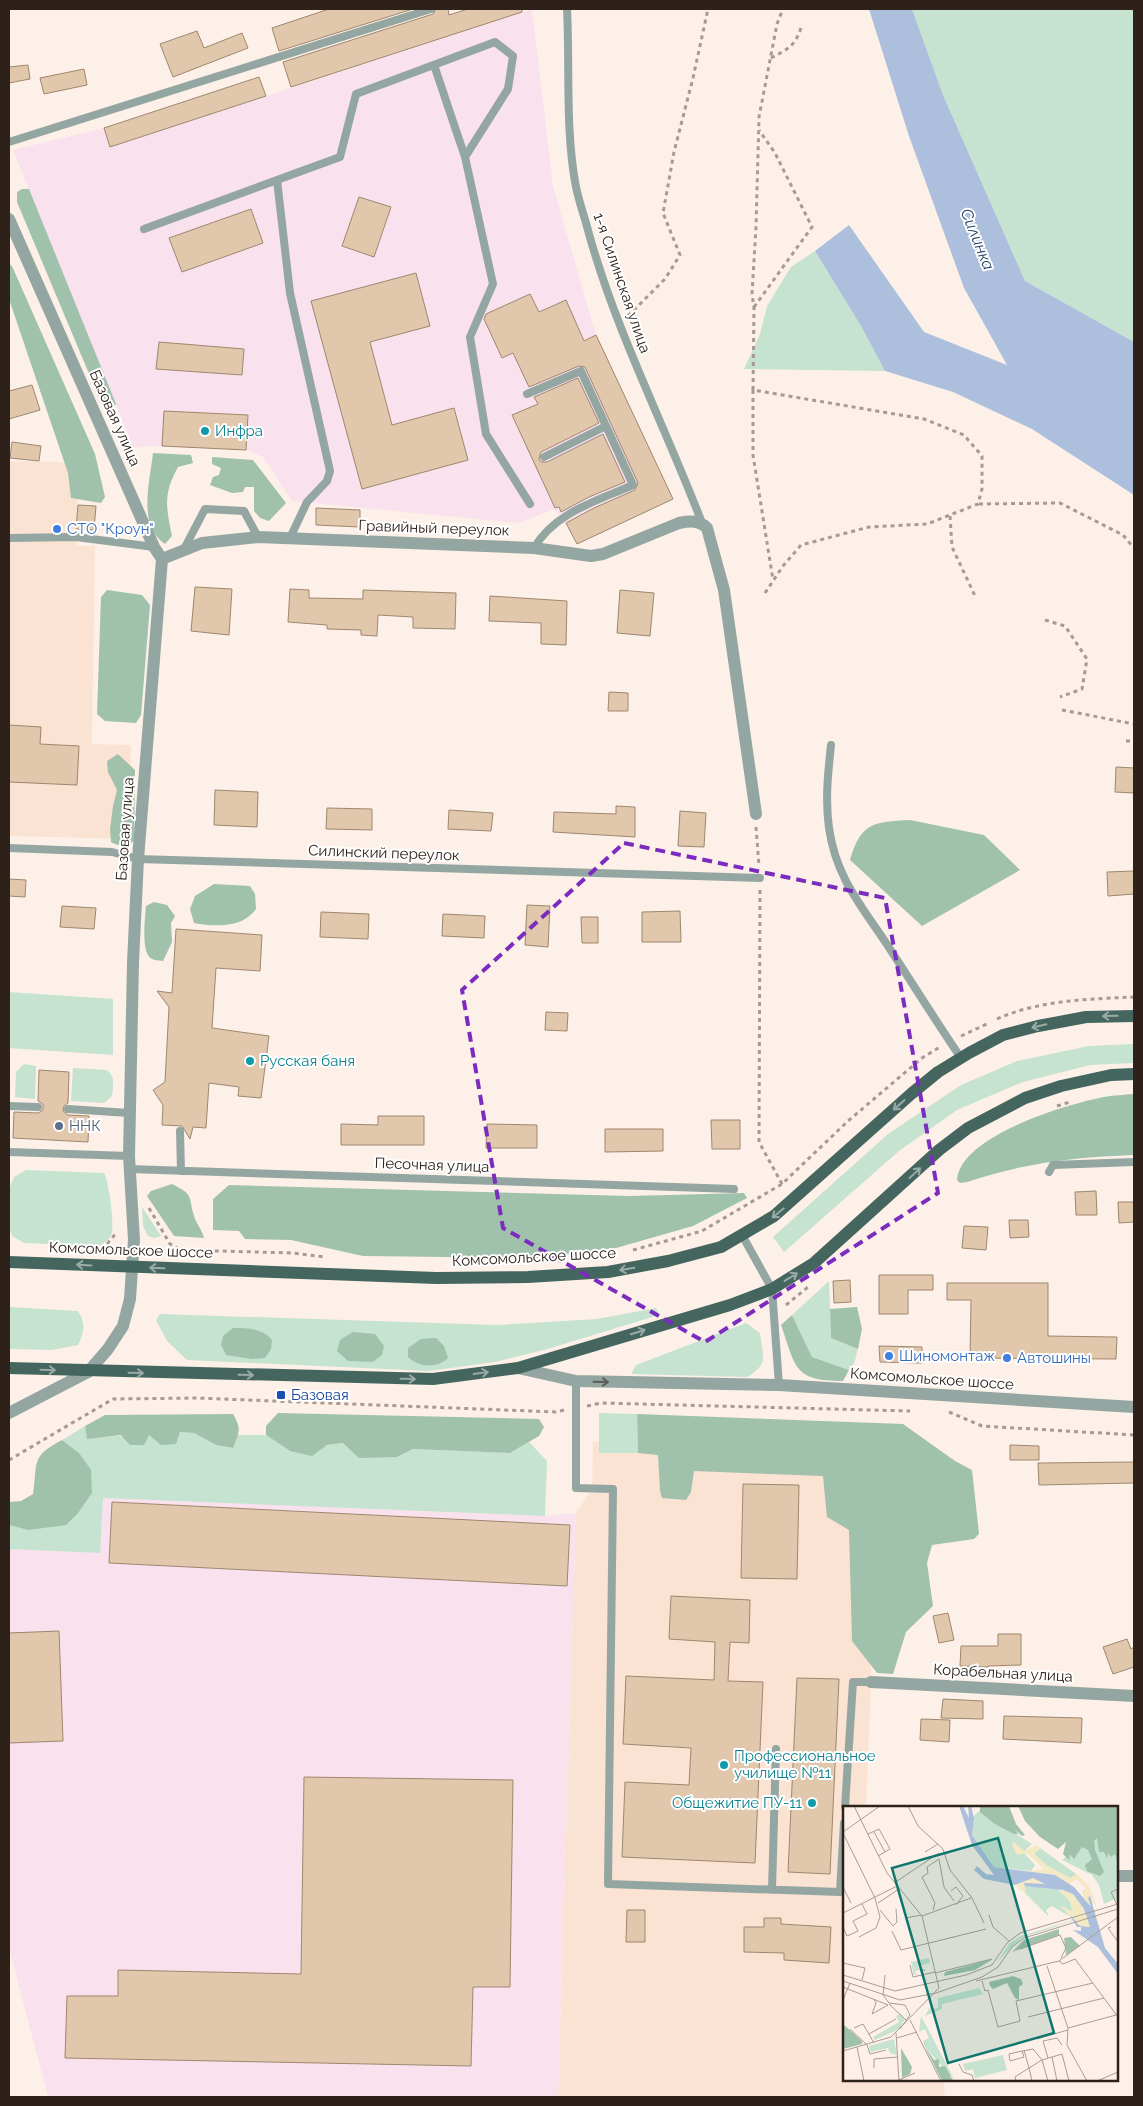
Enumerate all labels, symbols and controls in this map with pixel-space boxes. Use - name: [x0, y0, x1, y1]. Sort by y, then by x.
- water label: Силинка: [957, 206, 999, 273]
- street label: 1-я Силинская улица: [590, 210, 654, 356]
- street label: Базовая улица: [86, 367, 144, 469]
- place label: Инфра: [215, 422, 263, 440]
- marker: Инфра: [199, 425, 211, 437]
- street label: Гравийный переулок: [358, 516, 510, 540]
- place label: СТО "Кроун": [67, 520, 154, 538]
- marker: СТО "Кроун": [51, 523, 63, 535]
- street label: Базовая улица: [112, 777, 138, 881]
- street label: Силинский переулок: [308, 841, 460, 865]
- one-way arrow: [1103, 1011, 1119, 1021]
- one-way arrow: [1031, 1022, 1047, 1031]
- place label: Русская баня: [260, 1052, 355, 1070]
- marker: Русская баня: [244, 1055, 256, 1067]
- one-way arrow: [892, 1099, 905, 1110]
- place label: ННК: [69, 1117, 101, 1135]
- marker: ННК: [53, 1120, 65, 1132]
- street label: Песочная улица: [374, 1154, 490, 1176]
- one-way arrow: [908, 1167, 921, 1179]
- one-way arrow: [771, 1207, 784, 1218]
- street label: Комсомольское шоссе: [49, 1238, 213, 1262]
- street label: Комсомольское шоссе: [452, 1244, 617, 1270]
- one-way arrow: [77, 1260, 93, 1270]
- one-way arrow: [149, 1263, 165, 1273]
- one-way arrow: [620, 1264, 636, 1274]
- one-way arrow: [783, 1272, 797, 1282]
- one-way arrow: [630, 1327, 646, 1337]
- place label: Шиномонтаж: [899, 1347, 995, 1365]
- place label: Автошины: [1017, 1349, 1091, 1367]
- marker: Шиномонтаж: [883, 1350, 895, 1362]
- marker: Автошины: [1001, 1352, 1013, 1364]
- street label: Комсомольское шоссе: [850, 1364, 1015, 1394]
- one-way arrow: [40, 1366, 56, 1375]
- one-way arrow: [473, 1367, 489, 1377]
- one-way arrow: [128, 1368, 144, 1378]
- one-way arrow: [238, 1370, 254, 1380]
- one-way arrow: [400, 1374, 416, 1384]
- one-way arrow: [592, 1377, 608, 1387]
- place label: Базовая: [291, 1386, 349, 1404]
- marker: Базовая: [275, 1389, 287, 1401]
- street label: Корабельная улица: [933, 1660, 1073, 1686]
- place label: Профессиональное училище №11: [734, 1747, 876, 1782]
- marker: Профессиональное училище №11: [718, 1759, 730, 1771]
- place label: Общежитие ПУ-11: [672, 1794, 803, 1812]
- marker: Общежитие ПУ-11: [806, 1797, 818, 1809]
- inset map: [843, 1806, 1118, 2081]

